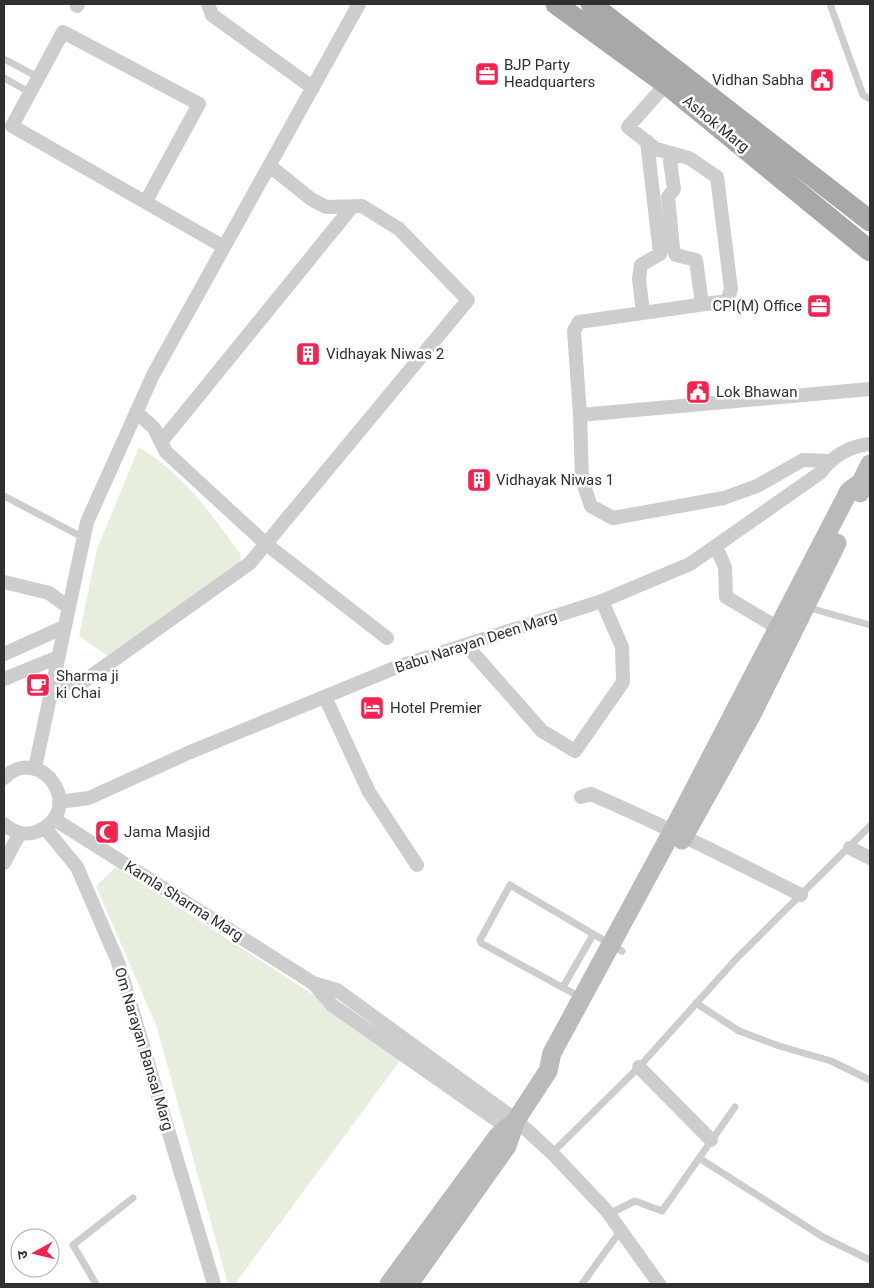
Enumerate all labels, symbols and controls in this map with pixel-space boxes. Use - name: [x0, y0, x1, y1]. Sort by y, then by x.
- place label: BJP Party Headquarters: [504, 56, 595, 91]
- office icon: BJP Party Headquarters: [474, 61, 500, 87]
- public building icon: Vidhan Sabha: [809, 67, 835, 93]
- place label: Vidhan Sabha: [712, 71, 804, 89]
- street label: Ashok Marg: [679, 92, 753, 156]
- office icon: CPI(M) Office: [806, 293, 832, 319]
- place label: CPI(M) Office: [713, 297, 802, 315]
- building icon: Vidhayak Niwas 2: [295, 341, 321, 367]
- place label: Vidhayak Niwas 2: [326, 345, 444, 363]
- public building icon: Lok Bhawan: [685, 379, 711, 405]
- place label: Lok Bhawan: [716, 383, 797, 401]
- building icon: Vidhayak Niwas 1: [466, 467, 492, 493]
- place label: Vidhayak Niwas 1: [496, 471, 614, 489]
- street label: Babu Narayan Deen Marg: [393, 607, 559, 677]
- place label: Sharma ji ki Chai: [56, 667, 119, 702]
- cafe icon: Sharma ji ki Chai: [25, 672, 51, 698]
- hotel icon: Hotel Premier: [359, 695, 385, 721]
- place label: Hotel Premier: [390, 699, 482, 717]
- mosque icon: Jama Masjid: [94, 819, 120, 845]
- place label: Jama Masjid: [124, 823, 210, 841]
- street label: Kamla Sharma Marg: [121, 857, 247, 945]
- street label: Om Narayan Bansal Marg: [111, 965, 177, 1133]
- north arrow: [10, 1228, 60, 1278]
- text: उ: [14, 1249, 31, 1260]

